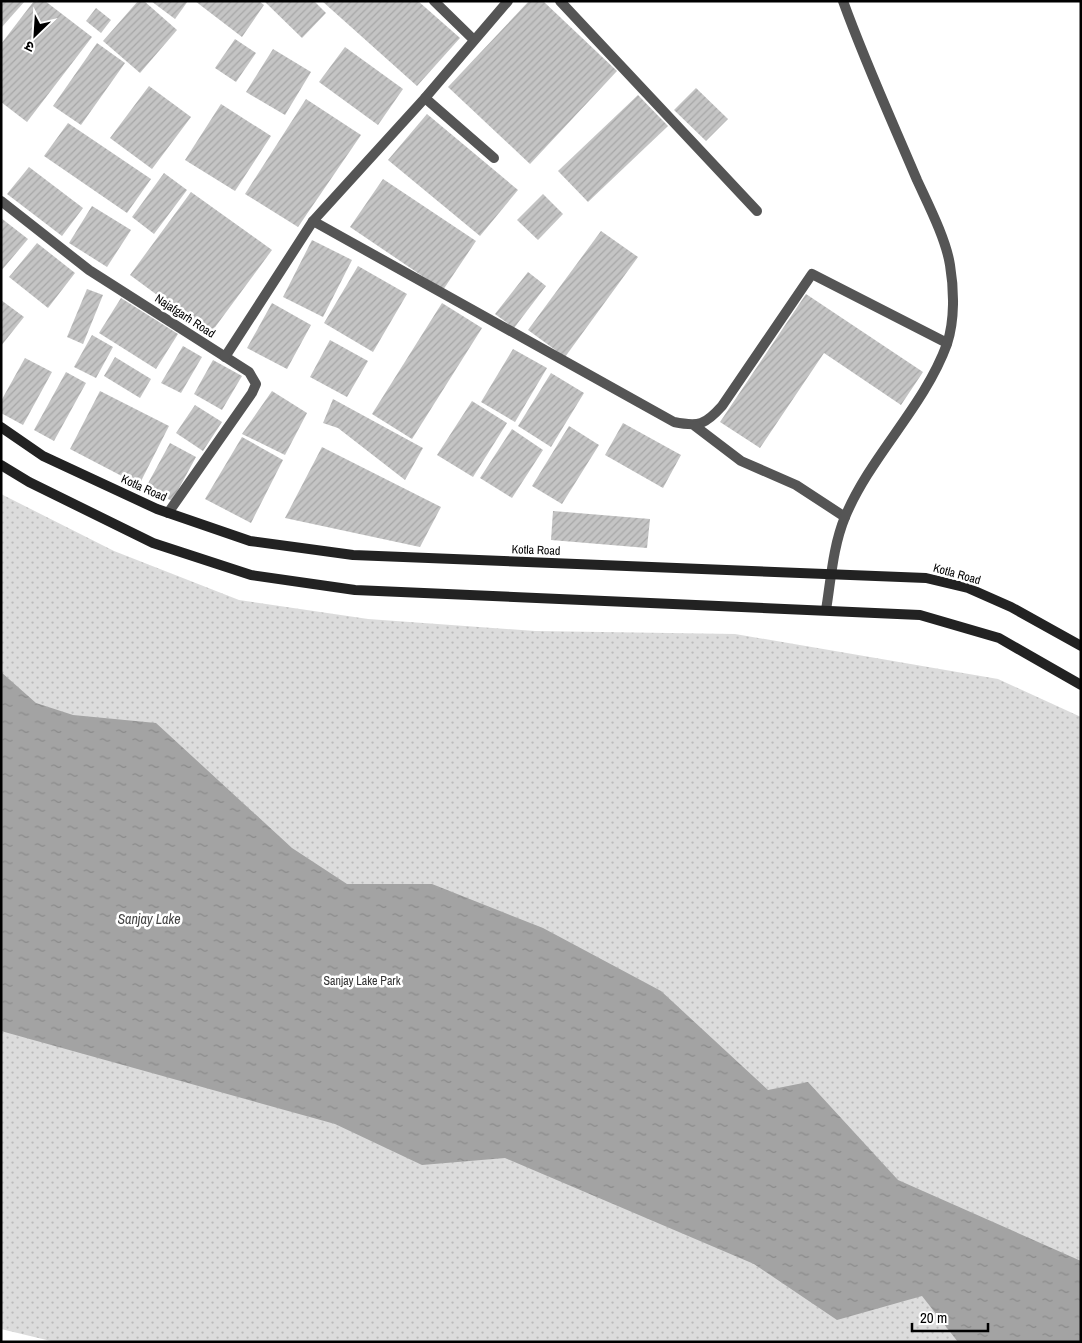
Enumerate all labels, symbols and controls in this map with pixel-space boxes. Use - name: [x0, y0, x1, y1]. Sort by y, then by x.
- north arrow: [10, 10, 60, 60]
- text: उ: [21, 37, 37, 57]
- street label: Najafgarh Road: [152, 291, 218, 341]
- street label: Kotla Road: [119, 471, 169, 505]
- street label: Kotla Road: [511, 541, 561, 559]
- street label: Kotla Road: [931, 560, 983, 588]
- water label: Sanjay Lake: [117, 910, 181, 928]
- park label: Sanjay Lake Park: [323, 973, 401, 989]
- scale bar: [912, 1300, 988, 1332]
- text: 20 m: [920, 1307, 947, 1328]

